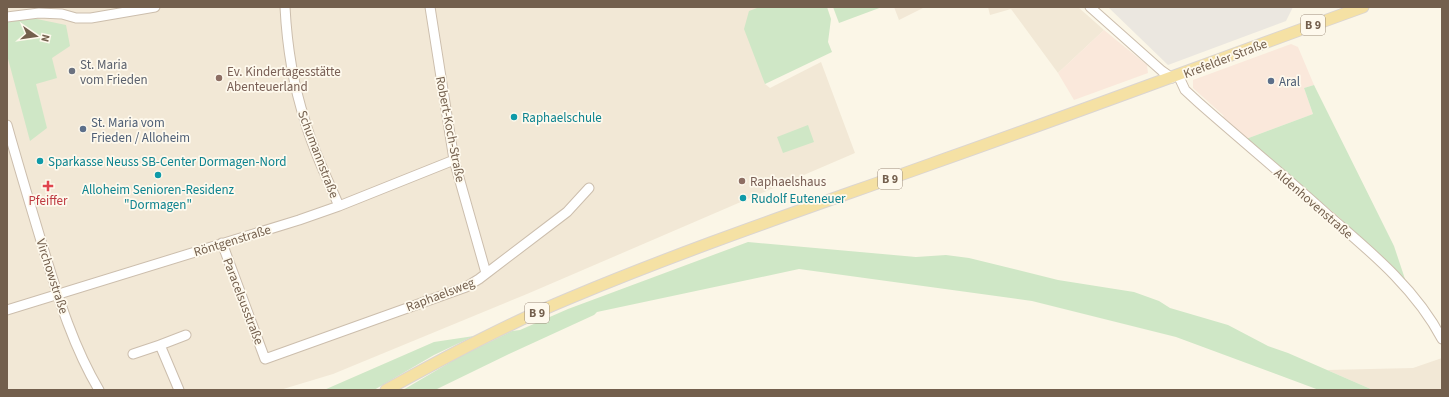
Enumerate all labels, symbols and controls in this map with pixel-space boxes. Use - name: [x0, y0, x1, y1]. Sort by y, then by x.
- road number: B 9: [1301, 15, 1325, 35]
- north arrow: [16, 16, 56, 56]
- text: N: [37, 33, 53, 43]
- street label: Krefelder Straße: [1181, 35, 1270, 83]
- place label: St. Maria vom Frieden: [80, 56, 148, 89]
- place label: Ev. Kindertagesstätte Abenteuerland: [227, 63, 341, 96]
- marker: St. Maria vom Frieden: [67, 66, 77, 76]
- marker: Ev. Kindertagesstätte Abenteuerland: [214, 73, 224, 83]
- place label: Aral: [1279, 73, 1300, 91]
- street label: Robert-Koch-Straße: [431, 75, 469, 184]
- marker: Aral: [1266, 76, 1276, 86]
- street label: Schumannstraße: [293, 108, 343, 201]
- place label: Raphaelschule: [522, 109, 602, 127]
- marker: Raphaelschule: [509, 112, 519, 122]
- place label: St. Maria vom Frieden / Alloheim: [91, 114, 190, 147]
- marker: St. Maria vom Frieden / Alloheim: [78, 124, 88, 134]
- place label: Sparkasse Neuss SB-Center Dormagen-Nord: [48, 153, 287, 171]
- marker: Sparkasse Neuss SB-Center Dormagen-Nord: [35, 156, 45, 166]
- street label: Aldenhovenstraße: [1270, 164, 1357, 243]
- road number: B 9: [878, 169, 902, 189]
- marker: Alloheim Senioren-Residenz "Dormagen": [153, 170, 163, 180]
- place label: Raphaelshaus: [750, 173, 827, 191]
- marker: Raphaelshaus: [737, 176, 747, 186]
- marker: Pfeiffer: [43, 181, 53, 191]
- place label: Alloheim Senioren-Residenz "Dormagen": [82, 181, 235, 214]
- place label: Rudolf Euteneuer: [751, 190, 846, 208]
- place label: Pfeiffer: [28, 192, 68, 210]
- marker: Rudolf Euteneuer: [738, 193, 748, 203]
- street label: Röntgenstraße: [191, 221, 273, 261]
- street label: Virchowstraße: [31, 236, 73, 316]
- street label: Paracelsusstraße: [218, 255, 268, 347]
- street label: Raphaelsweg: [403, 273, 478, 316]
- road number: B 9: [525, 303, 549, 323]

